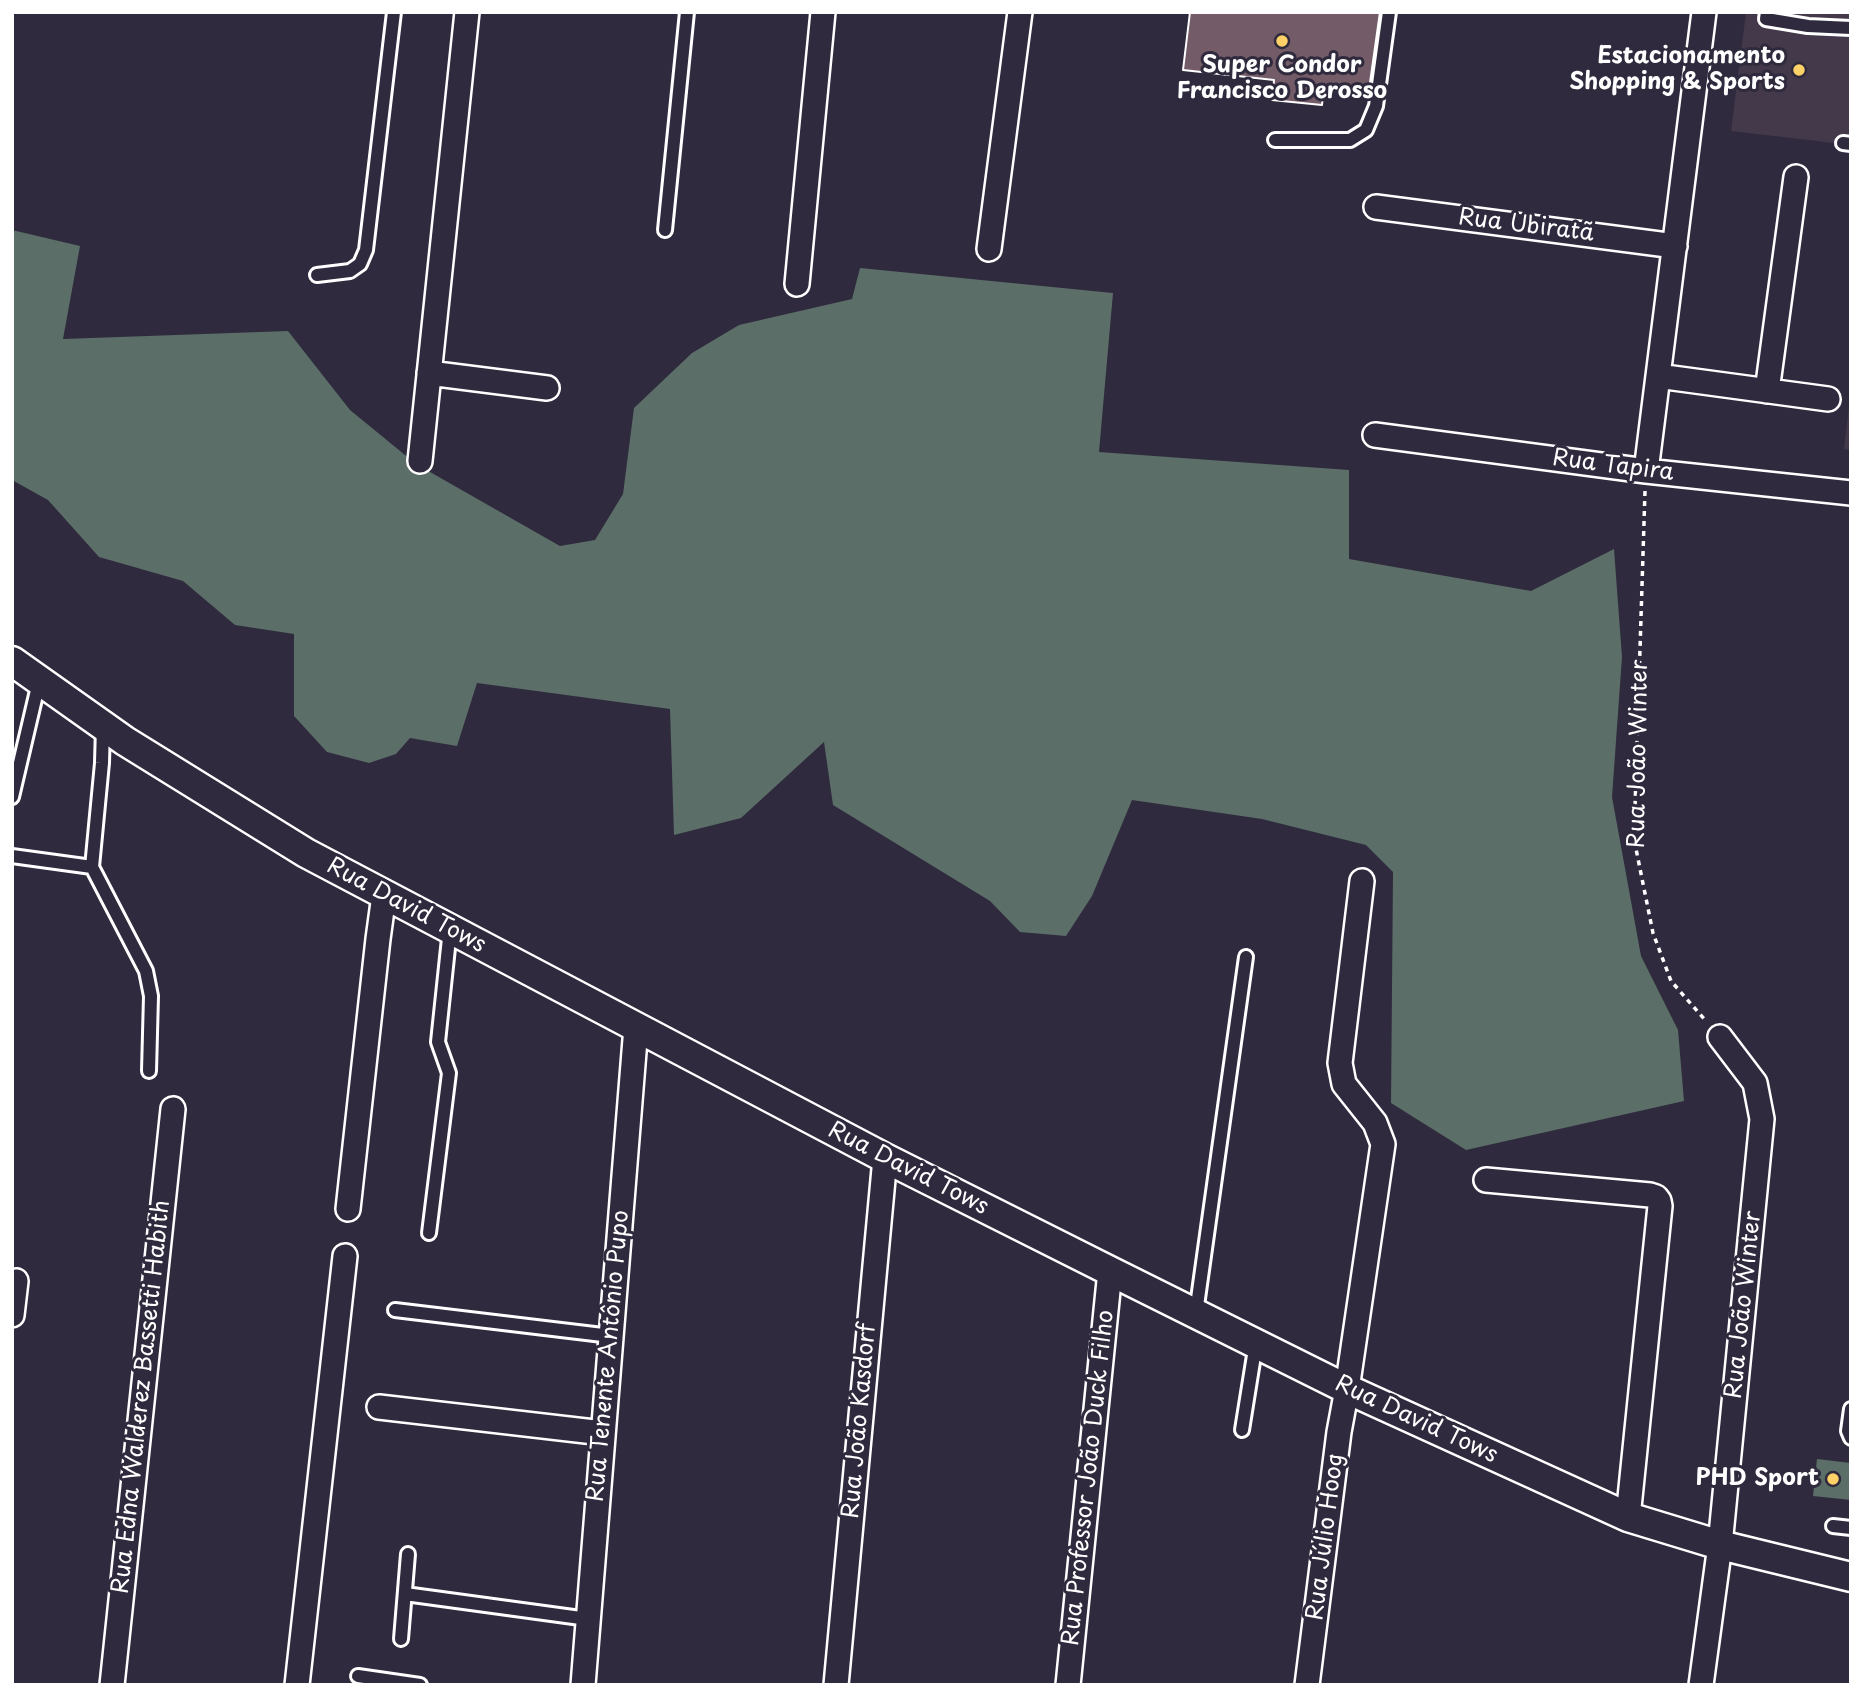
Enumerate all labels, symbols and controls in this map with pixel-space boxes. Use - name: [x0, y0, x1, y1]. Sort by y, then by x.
- marker: Super Condor Francisco Derosso: [1274, 33, 1290, 49]
- place label: Estacionamento Shopping & Sports: [1569, 43, 1785, 97]
- place label: Super Condor Francisco Derosso: [1177, 52, 1387, 106]
- marker: Estacionamento Shopping & Sports: [1791, 62, 1807, 78]
- street label: Rua Ubiratã: [1456, 204, 1596, 248]
- street label: Rua Tapira: [1551, 445, 1675, 487]
- street label: Rua João Winter: [1624, 659, 1654, 849]
- street label: Rua David Tows: [322, 852, 490, 960]
- street label: Rua David Tows: [823, 1117, 993, 1221]
- street label: Rua Edna Walderez Bassetti Habith: [108, 1199, 176, 1595]
- street label: Rua Tenente Antônio Pupo: [582, 1209, 636, 1503]
- street label: Rua João Winter: [1720, 1210, 1768, 1400]
- street label: Rua Professor João Duck Filho: [1058, 1309, 1120, 1647]
- street label: Rua João Kasdorf: [838, 1322, 882, 1520]
- street label: Rua David Tows: [1330, 1370, 1502, 1470]
- street label: Rua Júlio Hoog: [1302, 1452, 1350, 1622]
- place label: PHD Sport: [1696, 1465, 1819, 1493]
- marker: PHD Sport: [1825, 1471, 1841, 1487]

